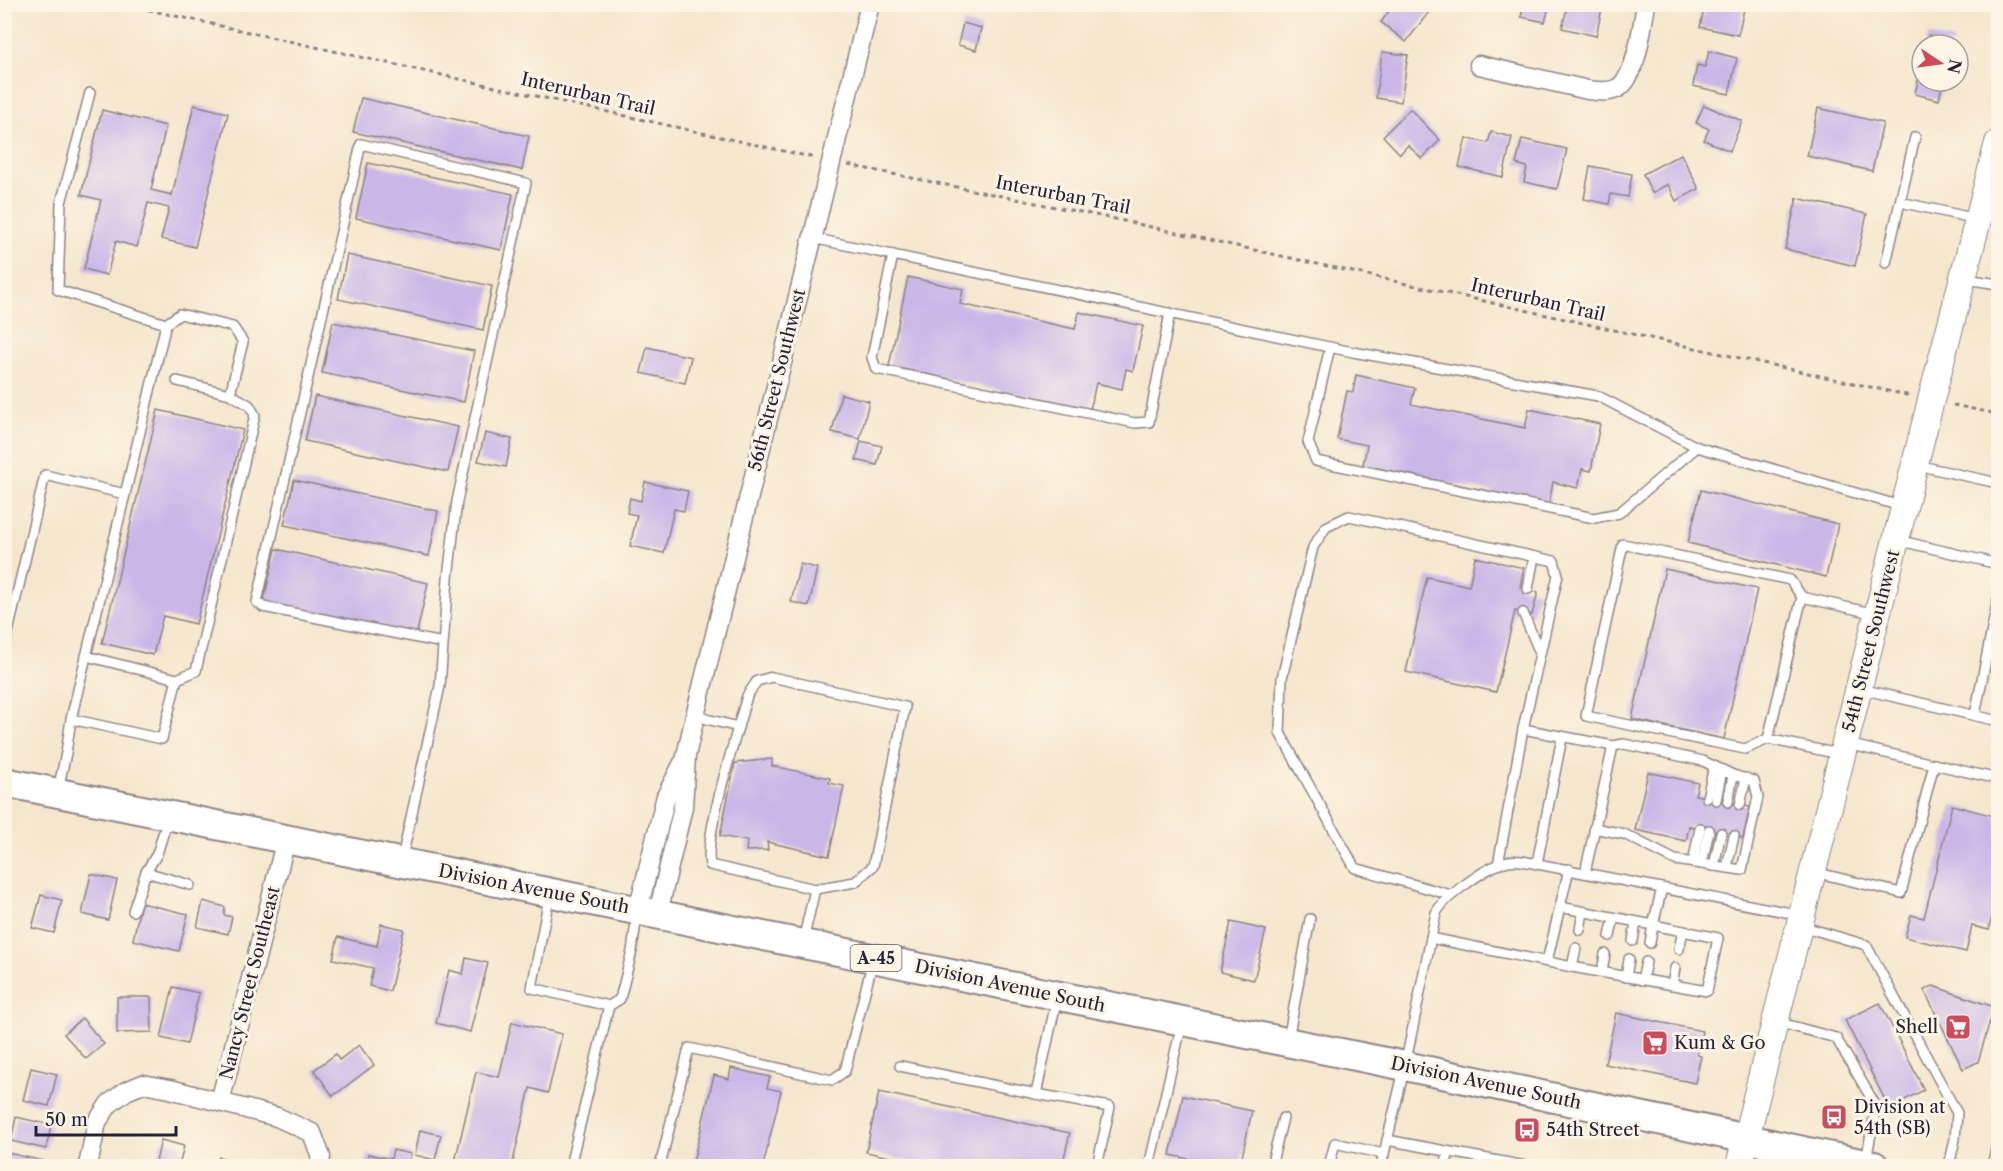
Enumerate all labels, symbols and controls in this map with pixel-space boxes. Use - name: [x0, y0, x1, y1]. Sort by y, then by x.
- north arrow: [1910, 33, 1970, 93]
- text: N: [1943, 57, 1966, 75]
- street label: Interurban Trail: [519, 68, 657, 120]
- street label: Interurban Trail: [994, 171, 1132, 219]
- street label: Interurban Trail: [1469, 274, 1607, 326]
- street label: 56th Street Southwest: [744, 286, 810, 473]
- street label: 54th Street Southwest: [1838, 547, 1904, 734]
- street label: Division Avenue South: [437, 860, 631, 918]
- street label: Nancy Street Southeast: [215, 883, 285, 1082]
- road number: A-45: [850, 945, 902, 971]
- street label: Division Avenue South: [913, 955, 1107, 1017]
- supermarket icon: Shell: [1943, 1012, 1973, 1042]
- place label: Shell: [1895, 1016, 1938, 1038]
- supermarket icon: Kum & Go: [1640, 1028, 1670, 1058]
- place label: Kum & Go: [1674, 1032, 1765, 1054]
- street label: Division Avenue South: [1389, 1052, 1583, 1114]
- place label: Division at 54th (SB): [1854, 1096, 1946, 1139]
- scale bar: [36, 1099, 176, 1137]
- bus stop icon: Division at 54th (SB): [1819, 1102, 1849, 1132]
- text: 50 m: [45, 1109, 88, 1131]
- bus stop icon: 54th Street: [1512, 1115, 1542, 1145]
- place label: 54th Street: [1546, 1119, 1640, 1141]

